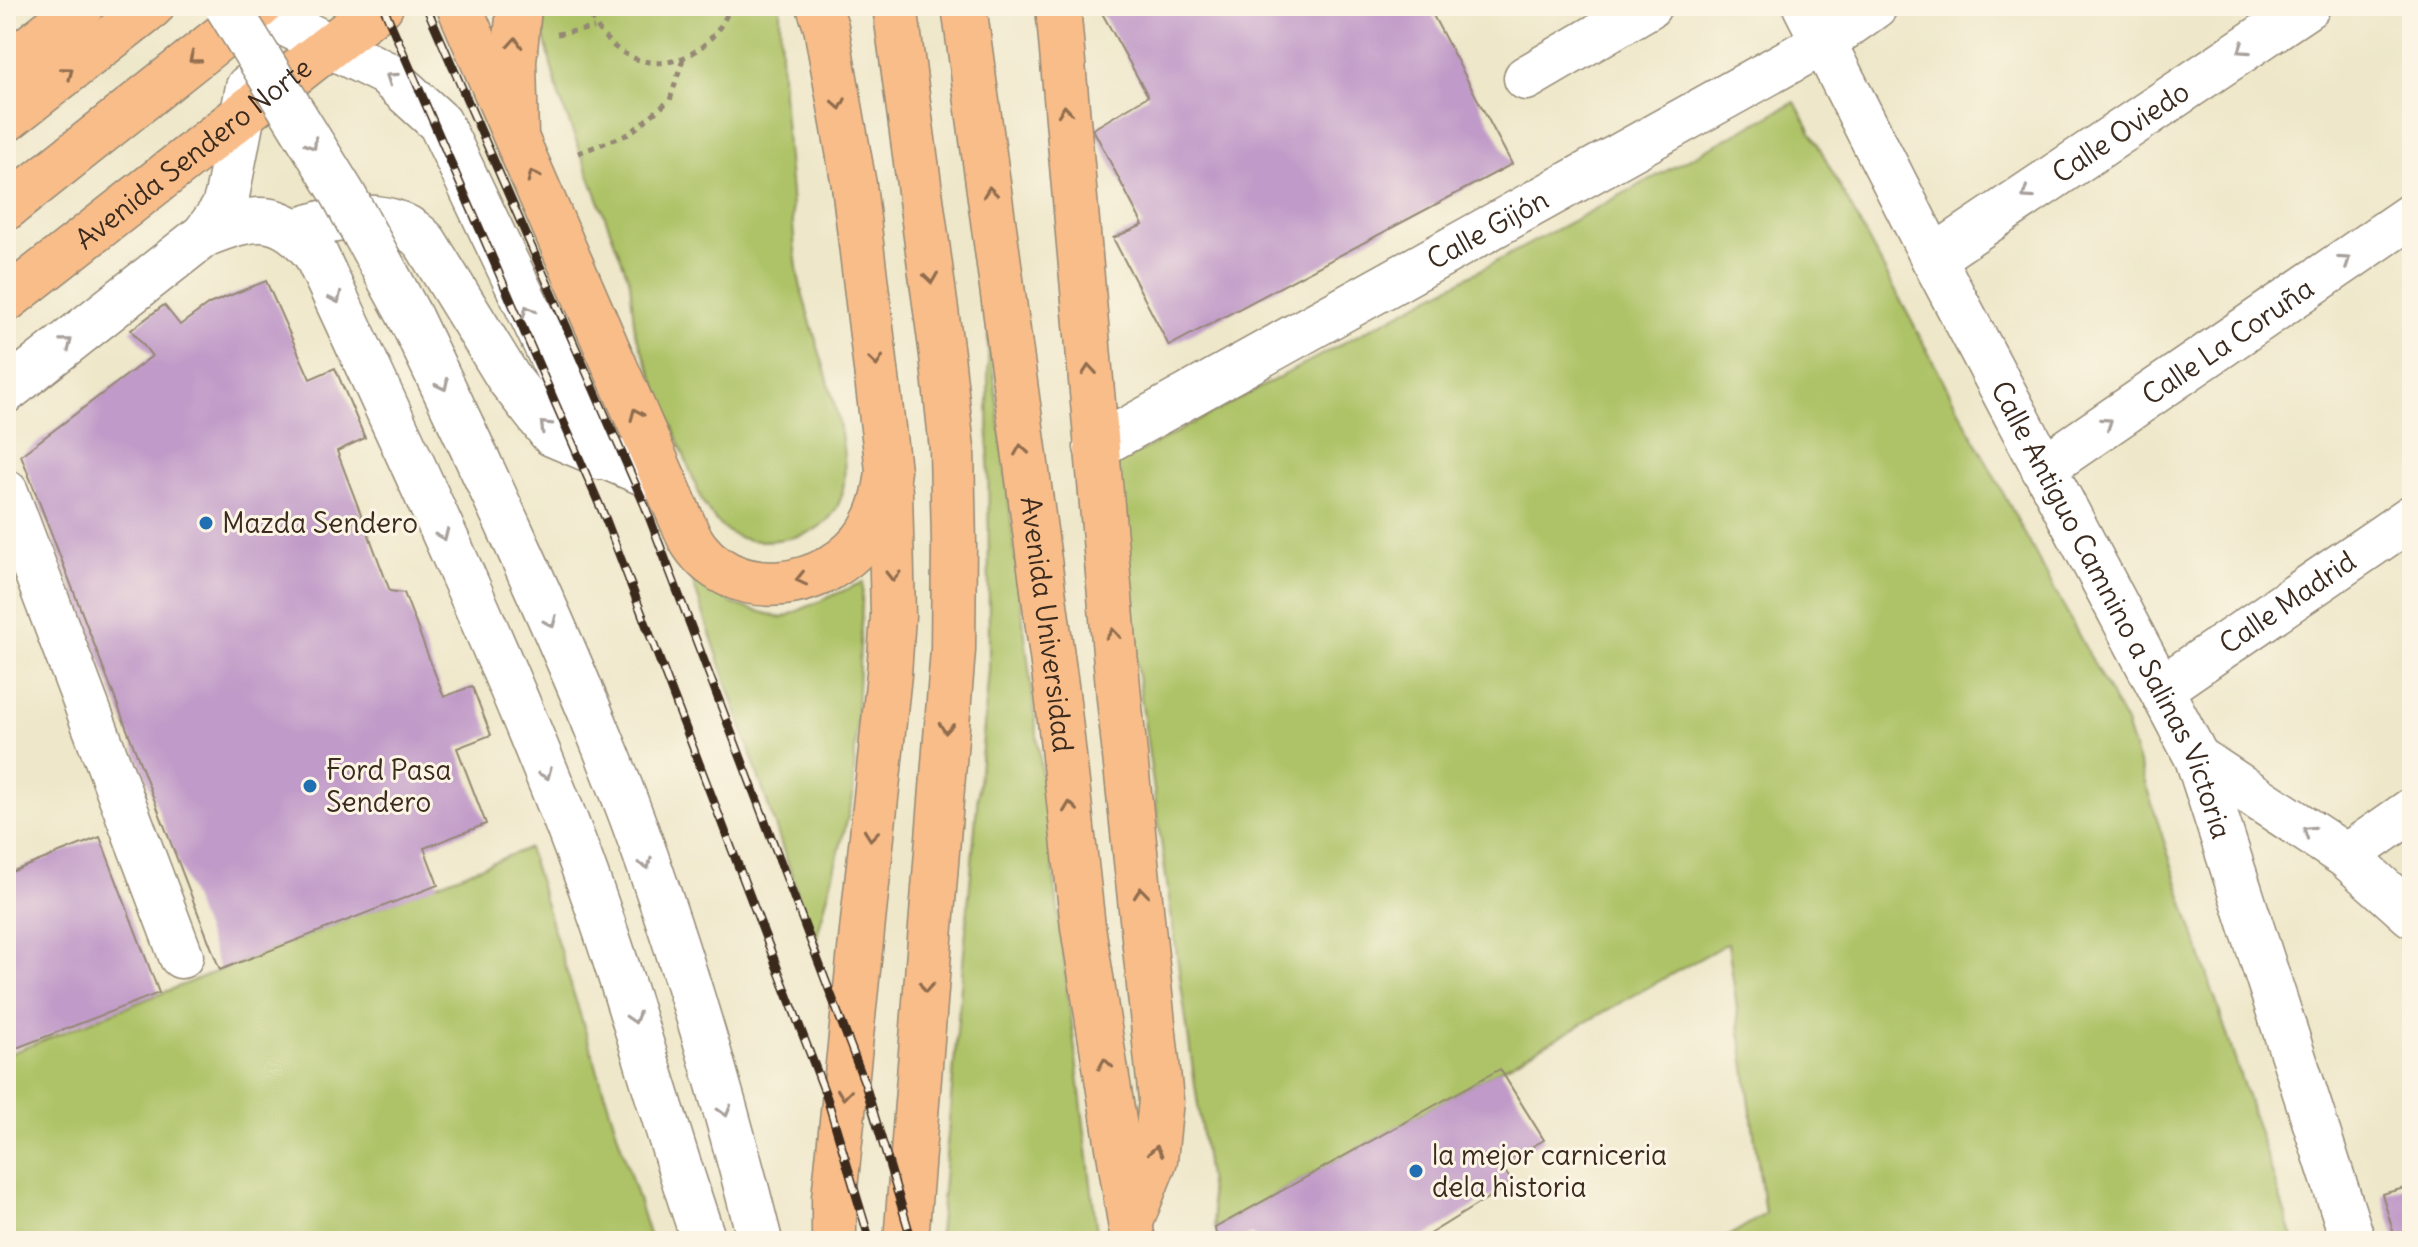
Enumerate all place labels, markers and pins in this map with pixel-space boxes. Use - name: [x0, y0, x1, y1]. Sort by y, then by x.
- place label: Mazda Sendero: [222, 505, 418, 541]
- marker: Mazda Sendero: [197, 514, 215, 532]
- place label: Ford Pasa Sendero: [326, 752, 451, 820]
- marker: Ford Pasa Sendero: [301, 777, 319, 795]
- place label: la mejor carniceria dela historia: [1432, 1137, 1667, 1205]
- marker: la mejor carniceria dela historia: [1407, 1162, 1425, 1180]

